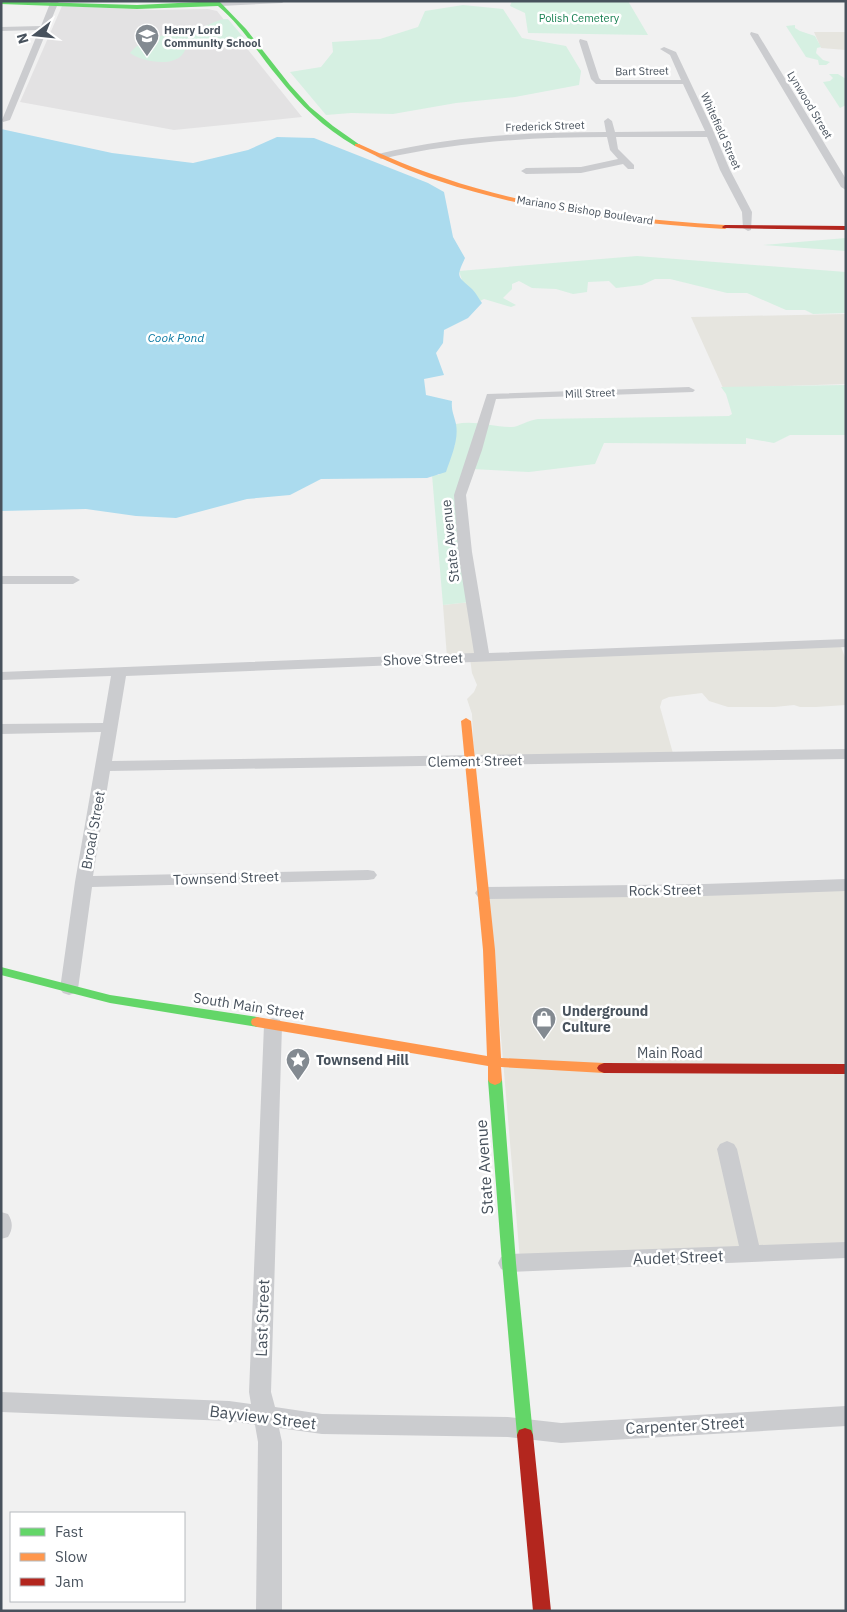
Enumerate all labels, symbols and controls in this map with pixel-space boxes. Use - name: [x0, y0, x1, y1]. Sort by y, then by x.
- north arrow: [10, 10, 60, 60]
- park label: Polish Cemetery: [539, 11, 620, 25]
- school or university icon: Henry Lord Community School: [134, 23, 160, 57]
- place label: Henry Lord Community School: [164, 23, 261, 50]
- text: N: [12, 31, 33, 46]
- street label: Bart Street: [615, 64, 669, 78]
- street label: Lynwood Street: [784, 69, 836, 142]
- street label: Whitefield Street: [698, 90, 744, 172]
- street label: Frederick Street: [505, 118, 585, 134]
- street label: Mariano S Bishop Boulevard: [516, 192, 654, 228]
- water label: Cook Pond: [148, 330, 204, 345]
- street label: Mill Street: [565, 385, 616, 401]
- street label: State Avenue: [437, 498, 463, 583]
- street label: Shove Street: [383, 649, 463, 669]
- street label: Clement Street: [428, 751, 523, 771]
- street label: Broad Street: [77, 789, 109, 871]
- street label: Townsend Street: [173, 867, 279, 889]
- street label: Rock Street: [628, 880, 702, 900]
- street label: South Main Street: [192, 988, 306, 1024]
- place label: Underground Culture: [562, 1002, 648, 1036]
- shop icon: Underground Culture: [531, 1006, 557, 1040]
- street label: Main Road: [637, 1044, 703, 1062]
- place icon: Townsend Hill: [285, 1047, 311, 1081]
- place label: Townsend Hill: [316, 1051, 409, 1069]
- street label: State Avenue: [471, 1119, 497, 1215]
- street label: Audet Street: [632, 1245, 724, 1269]
- street label: Last Street: [251, 1279, 273, 1357]
- street label: Bayview Street: [208, 1401, 318, 1433]
- street label: Carpenter Street: [625, 1412, 745, 1438]
- legend: [10, 1512, 185, 1602]
- text: Fast: [55, 1522, 83, 1541]
- text: Slow: [55, 1547, 88, 1566]
- text: Jam: [55, 1572, 84, 1591]

